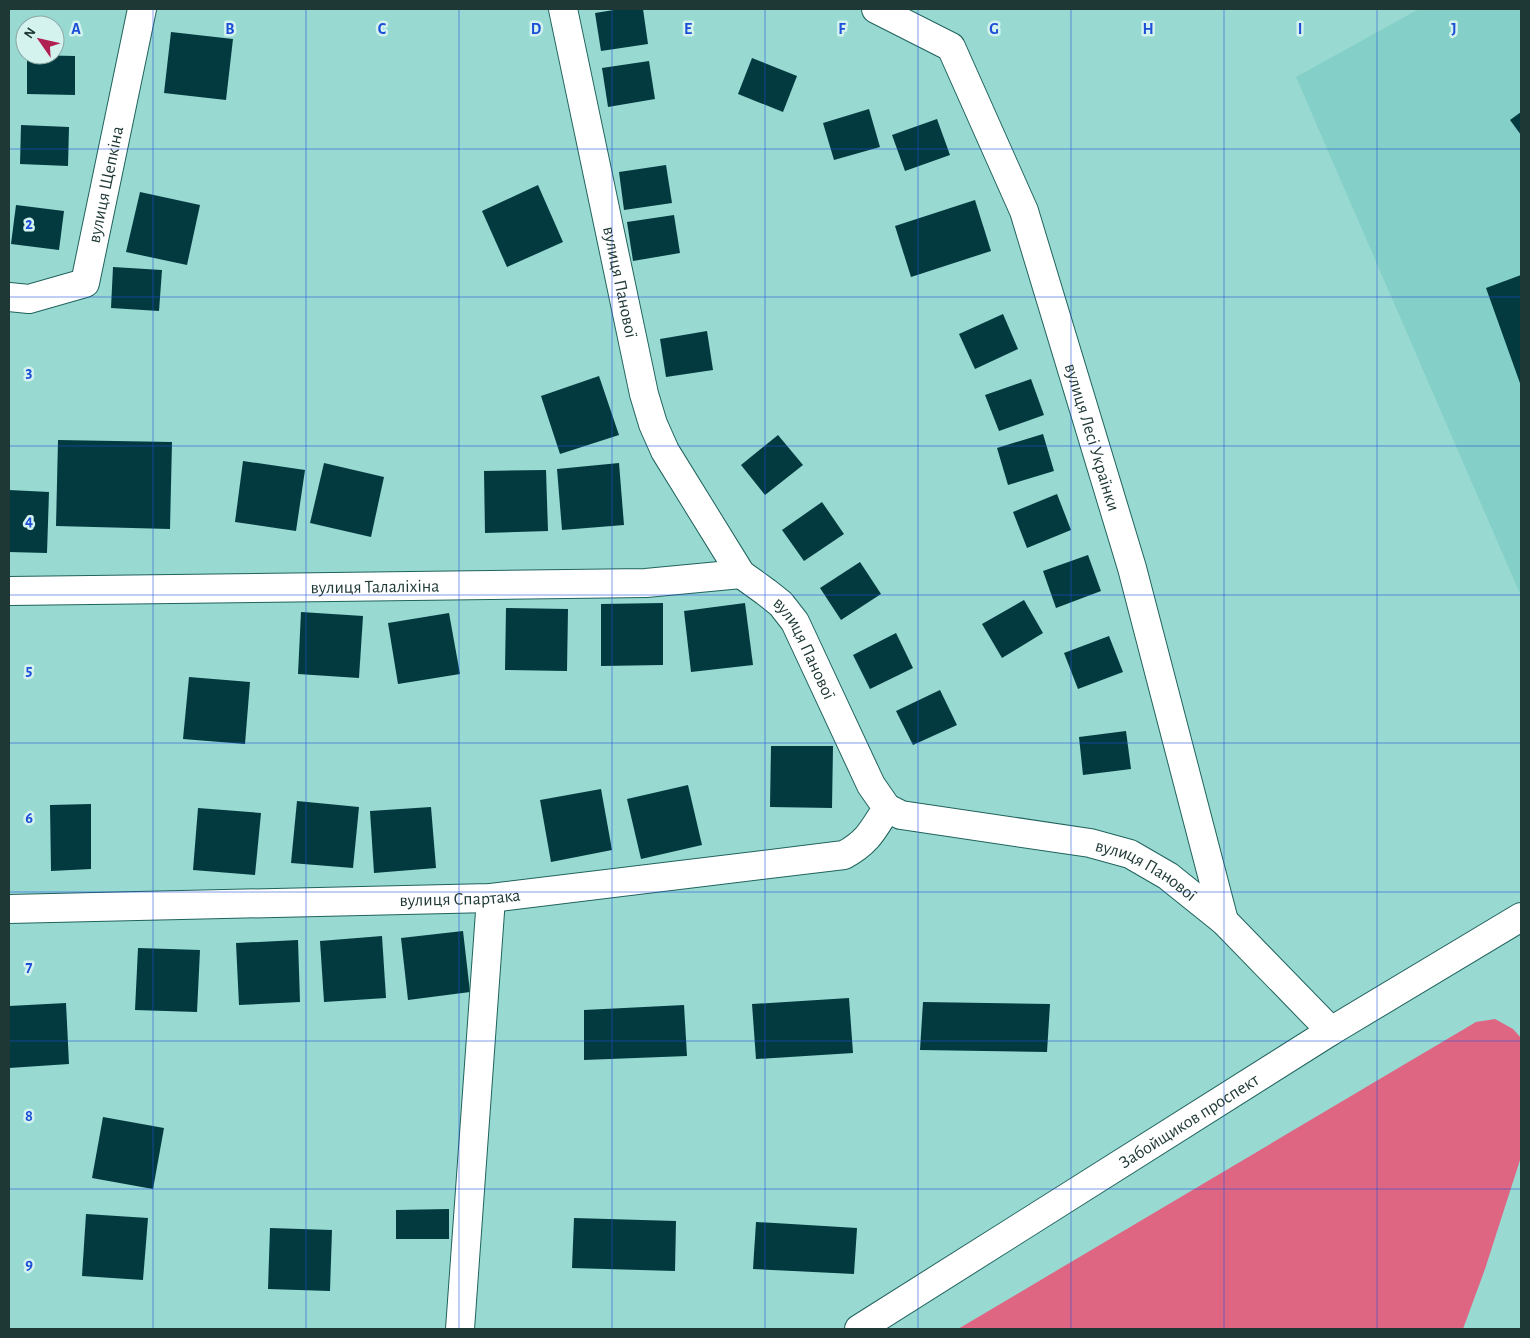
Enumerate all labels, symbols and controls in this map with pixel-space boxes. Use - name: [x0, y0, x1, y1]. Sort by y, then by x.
- north arrow: [15, 15, 65, 65]
- text: A: [71, 21, 81, 37]
- text: B: [225, 21, 235, 37]
- text: C: [378, 21, 387, 37]
- text: D: [531, 21, 542, 37]
- text: E: [684, 21, 692, 37]
- text: F: [838, 21, 846, 37]
- text: G: [989, 21, 999, 37]
- text: H: [1142, 21, 1154, 37]
- text: I: [1298, 21, 1302, 37]
- text: J: [1451, 21, 1457, 37]
- text: N: [22, 25, 39, 41]
- street label: вулиця Щепкіна: [86, 125, 127, 245]
- text: 2: [25, 216, 33, 232]
- street label: вулиця Панової: [599, 225, 640, 340]
- street label: вулиця Лесі Українки: [1061, 361, 1122, 514]
- text: 3: [26, 364, 33, 380]
- text: 4: [25, 513, 33, 529]
- street label: вулиця Талаліхіна: [310, 578, 440, 597]
- street label: вулиця Панової: [770, 594, 838, 702]
- text: 5: [26, 662, 33, 678]
- text: 6: [25, 810, 33, 826]
- street label: вулиця Панової: [1093, 837, 1199, 905]
- street label: вулиця Спартака: [399, 886, 522, 910]
- text: 7: [26, 959, 33, 975]
- street label: Забойщиков проспект: [1116, 1071, 1263, 1172]
- text: 8: [25, 1108, 33, 1124]
- text: 9: [25, 1256, 33, 1272]

